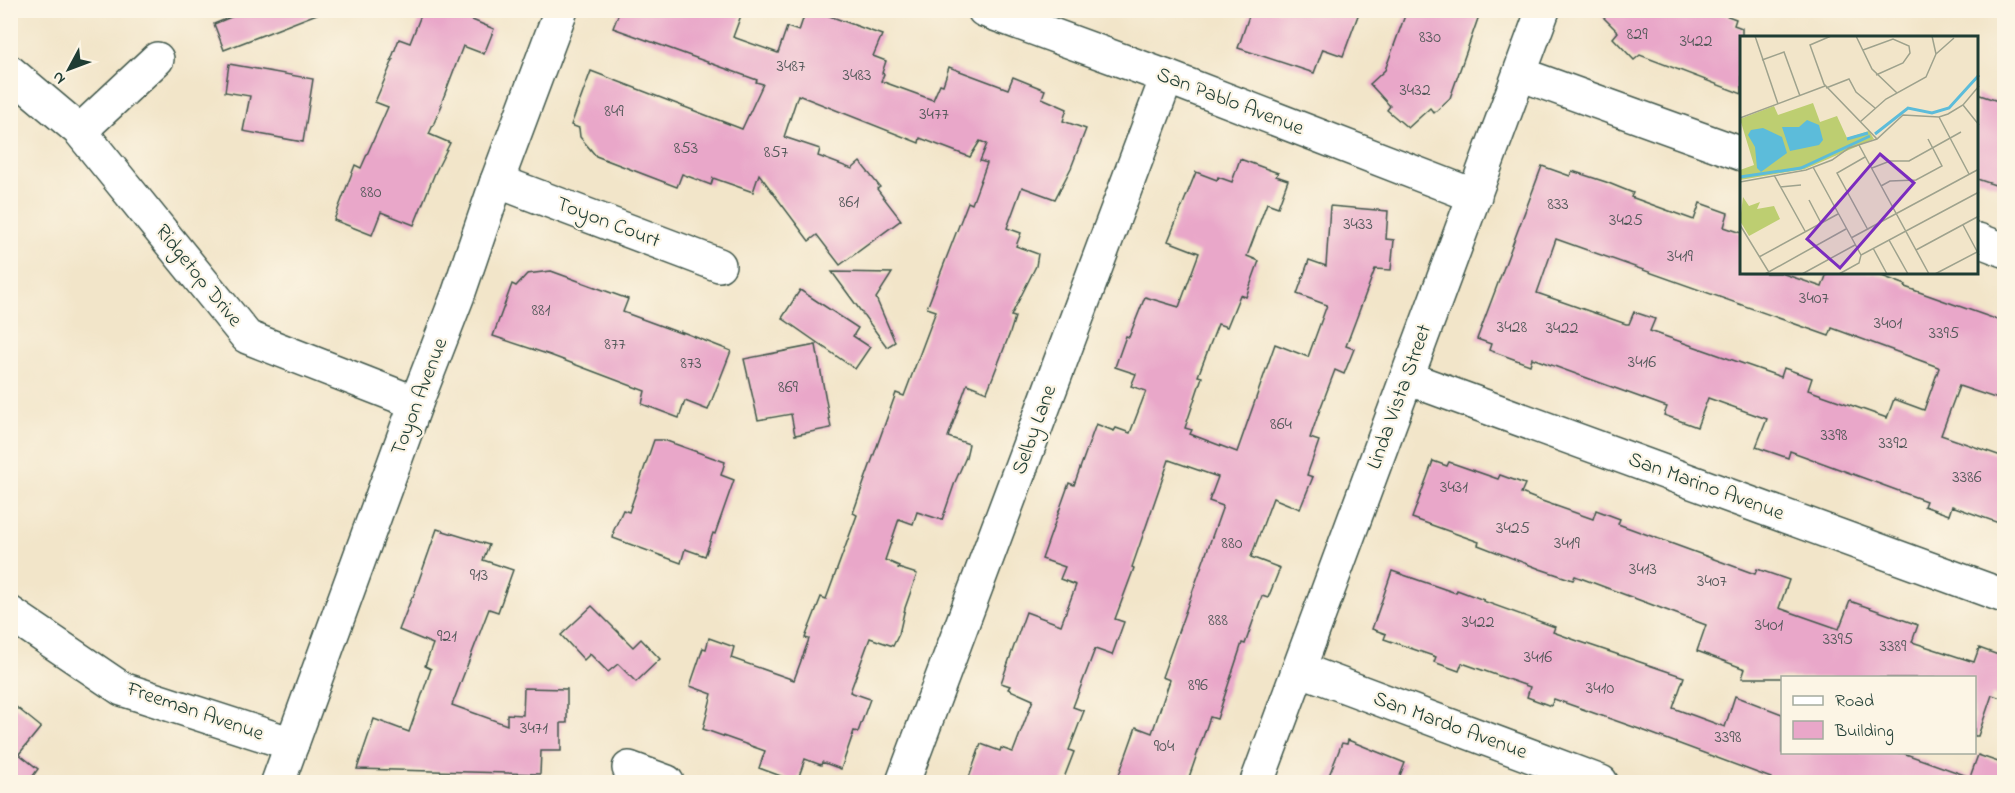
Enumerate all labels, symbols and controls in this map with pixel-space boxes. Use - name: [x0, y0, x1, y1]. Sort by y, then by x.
- house number: 829: [1626, 22, 1648, 48]
- house number: 830: [1419, 25, 1441, 51]
- house number: 3422: [1680, 29, 1712, 55]
- inset map: [1740, 36, 1979, 274]
- north arrow: [39, 39, 99, 99]
- house number: 3487: [776, 54, 806, 80]
- street label: San Pablo Avenue: [1152, 60, 1309, 144]
- house number: 3483: [842, 63, 872, 89]
- text: N: [46, 65, 72, 89]
- house number: 3432: [1399, 78, 1431, 104]
- house number: 849: [604, 99, 624, 125]
- house number: 3477: [919, 102, 949, 128]
- house number: 853: [674, 136, 698, 162]
- house number: 857: [764, 140, 789, 166]
- house number: 880: [360, 180, 382, 206]
- street label: Toyon Court: [551, 189, 664, 258]
- house number: 861: [839, 190, 859, 216]
- house number: 833: [1547, 192, 1569, 218]
- house number: 3425: [1609, 208, 1643, 234]
- house number: 3433: [1343, 212, 1373, 238]
- street label: Ridgetop Drive: [146, 218, 249, 336]
- house number: 3419: [1667, 244, 1694, 270]
- house number: 3407: [1799, 286, 1830, 312]
- house number: 881: [531, 298, 551, 324]
- house number: 3401: [1874, 311, 1902, 337]
- house number: 3428: [1497, 315, 1528, 341]
- house number: 3422: [1546, 316, 1578, 342]
- street label: Linda Vista Street: [1360, 320, 1440, 474]
- house number: 3395: [1929, 321, 1959, 347]
- house number: 877: [604, 332, 626, 358]
- street label: Toyon Avenue: [384, 333, 458, 461]
- house number: 3416: [1628, 350, 1656, 376]
- house number: 873: [680, 351, 702, 377]
- house number: 869: [778, 375, 799, 401]
- street label: Selby Lane: [1005, 380, 1067, 480]
- house number: 864: [1270, 412, 1293, 438]
- house number: 3398: [1820, 423, 1848, 449]
- house number: 3392: [1878, 431, 1908, 457]
- street label: San Marino Avenue: [1624, 445, 1789, 529]
- house number: 3386: [1952, 465, 1982, 491]
- house number: 3431: [1440, 475, 1468, 501]
- house number: 3425: [1496, 516, 1530, 542]
- house number: 880: [1221, 531, 1243, 557]
- house number: 3419: [1554, 531, 1581, 557]
- house number: 3413: [1629, 557, 1657, 583]
- house number: 913: [470, 563, 488, 589]
- house number: 3407: [1697, 569, 1728, 595]
- house number: 888: [1208, 608, 1228, 634]
- house number: 3422: [1462, 610, 1494, 636]
- house number: 3401: [1755, 613, 1783, 639]
- house number: 921: [437, 624, 457, 650]
- house number: 3395: [1823, 627, 1853, 653]
- house number: 3389: [1879, 634, 1907, 660]
- house number: 3416: [1524, 645, 1552, 671]
- house number: 896: [1188, 673, 1208, 699]
- street label: Freeman Avenue: [121, 674, 268, 750]
- house number: 3410: [1586, 676, 1614, 702]
- legend: [1781, 676, 1976, 754]
- street label: San Mardo Avenue: [1369, 684, 1532, 768]
- text: Road: [1835, 689, 1874, 715]
- house number: 3471: [520, 716, 548, 742]
- text: Building: [1834, 719, 1894, 746]
- house number: 3398: [1714, 725, 1742, 751]
- house number: 904: [1154, 734, 1175, 760]

